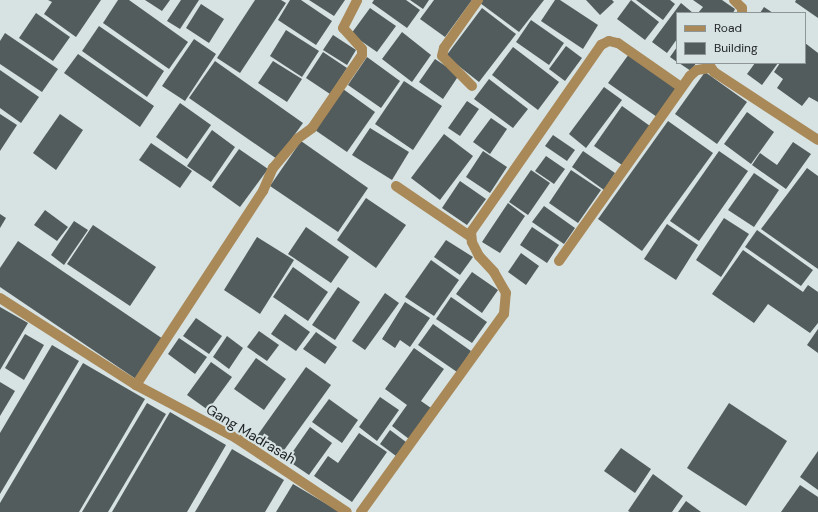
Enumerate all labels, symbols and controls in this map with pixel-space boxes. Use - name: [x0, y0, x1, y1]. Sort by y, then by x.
- legend: [676, 12, 806, 64]
- text: Road: [714, 20, 742, 36]
- text: Building: [714, 40, 758, 56]
- street label: Gang Madrasah: [203, 401, 299, 467]

